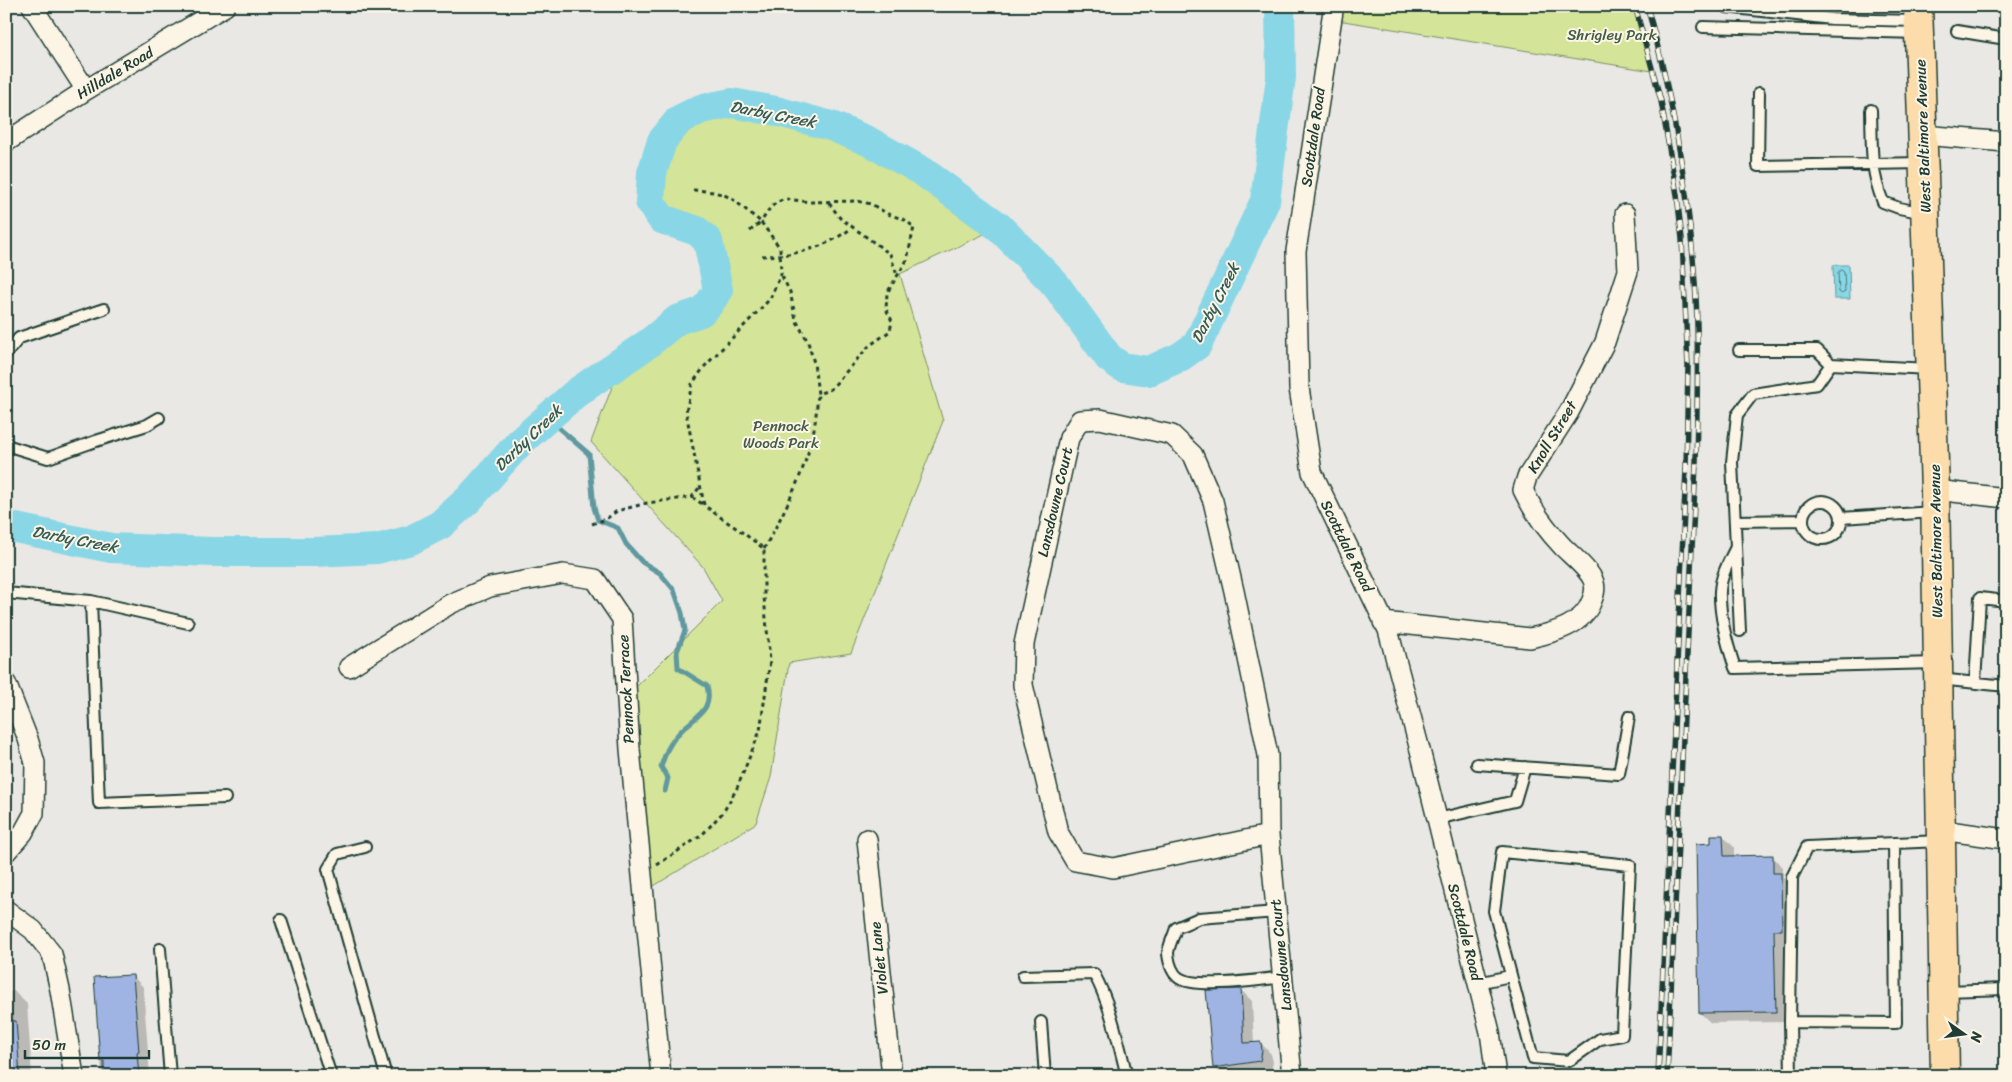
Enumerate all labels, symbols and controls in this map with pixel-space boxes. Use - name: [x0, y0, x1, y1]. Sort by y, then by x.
- park label: Shrigley Park: [1567, 22, 1658, 48]
- street label: Hilldale Road: [71, 39, 160, 106]
- street label: West Baltimore Avenue: [1907, 59, 1939, 213]
- street label: Scottdale Road: [1293, 85, 1333, 188]
- water label: Darby Creek: [728, 92, 821, 137]
- water label: Darby Creek: [1182, 256, 1249, 348]
- street label: Knoll Street: [1520, 395, 1584, 478]
- water label: Darby Creek: [487, 396, 571, 478]
- park label: Pennock Woods Park: [743, 413, 820, 456]
- street label: Lansdowne Court: [1030, 444, 1080, 560]
- street label: West Baltimore Avenue: [1922, 464, 1950, 618]
- street label: Scottdale Road: [1313, 495, 1381, 598]
- water label: Darby Creek: [30, 517, 123, 562]
- street label: Pennock Terrace: [610, 634, 642, 744]
- street label: Scottdale Road: [1440, 880, 1490, 985]
- street label: Lansdowne Court: [1262, 897, 1300, 1012]
- street label: Violet Lane: [862, 920, 896, 996]
- north arrow: [1940, 1010, 1990, 1060]
- scale bar: [25, 1027, 149, 1059]
- text: N: [1963, 1028, 1990, 1045]
- text: 50 m: [32, 1032, 67, 1058]

